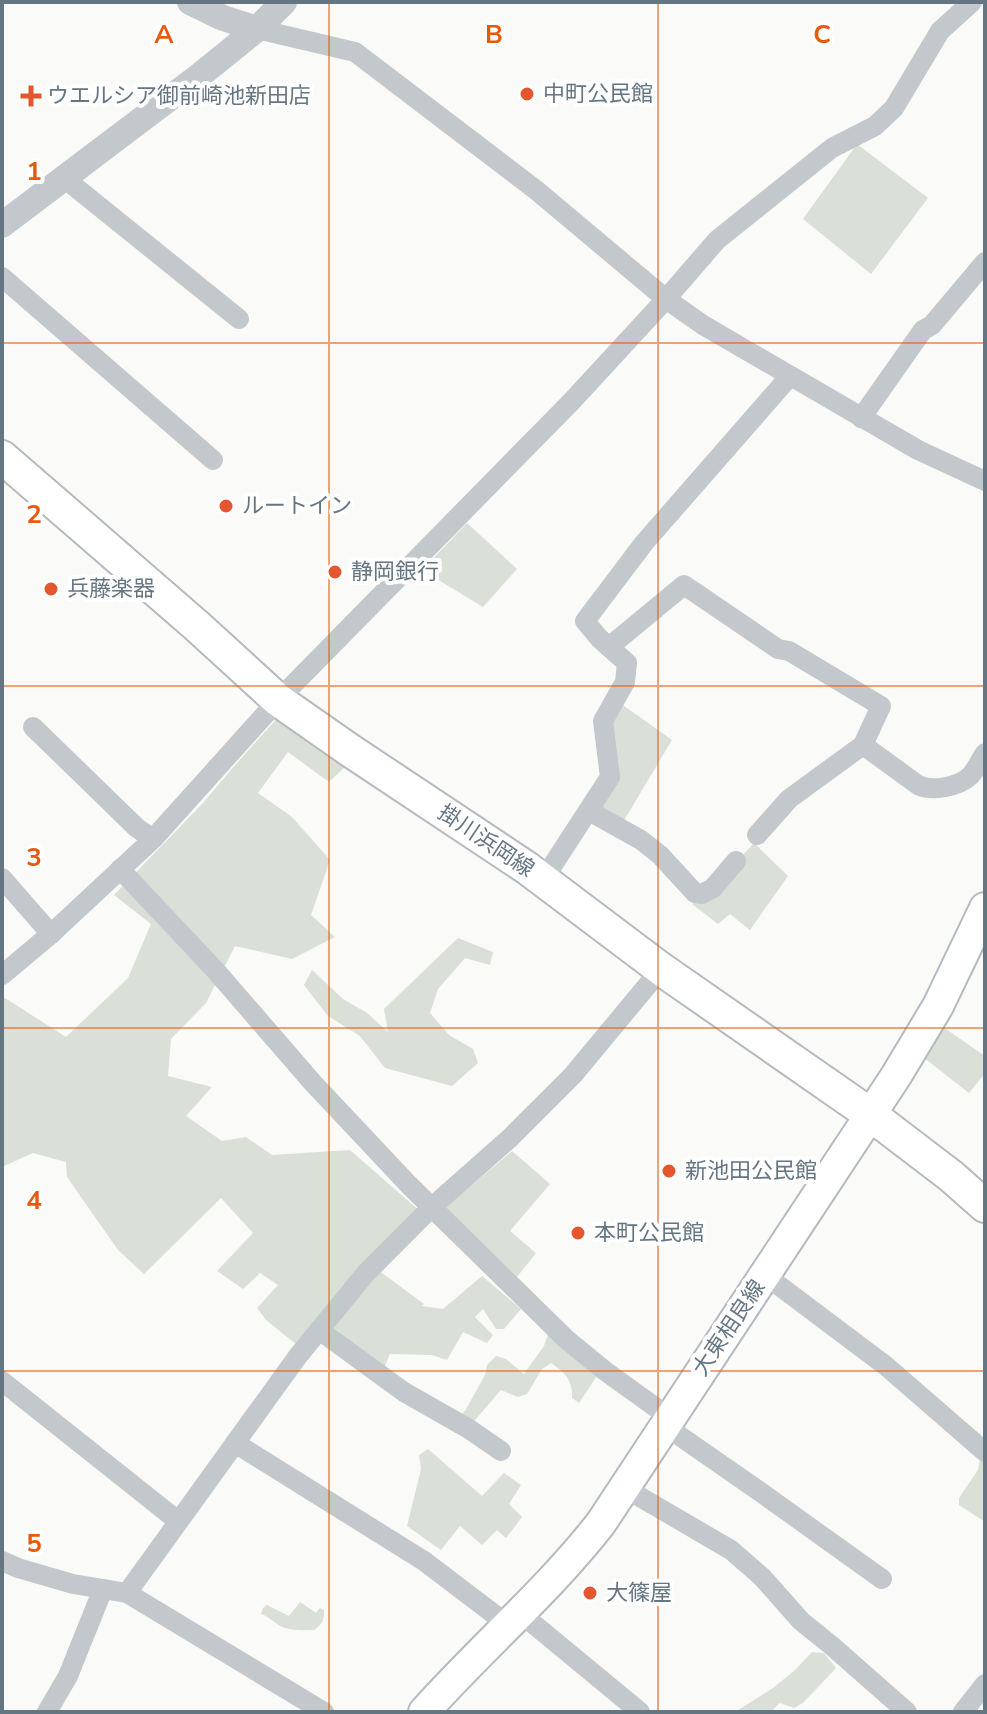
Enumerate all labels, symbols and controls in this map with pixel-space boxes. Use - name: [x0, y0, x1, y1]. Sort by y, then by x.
- text: A: [154, 17, 174, 52]
- text: B: [485, 17, 503, 52]
- text: C: [813, 17, 831, 52]
- place label: 中町公民館: [543, 79, 653, 109]
- place label: ウエルシア御前崎池新田店: [47, 81, 311, 111]
- marker: 中町公民館: [518, 85, 536, 103]
- marker: ウエルシア御前崎池新田店: [22, 87, 40, 105]
- text: 1: [26, 154, 42, 189]
- place label: ルートイン: [242, 491, 352, 521]
- text: 2: [26, 497, 42, 532]
- marker: ルートイン: [217, 497, 235, 515]
- place label: 静岡銀行: [351, 557, 439, 587]
- marker: 静岡銀行: [326, 563, 344, 581]
- place label: 兵藤楽器: [67, 574, 155, 604]
- marker: 兵藤楽器: [42, 580, 60, 598]
- street label: 掛川浜岡線: [432, 798, 540, 884]
- text: 3: [26, 840, 42, 875]
- place label: 新池田公民館: [685, 1156, 817, 1186]
- marker: 新池田公民館: [660, 1162, 678, 1180]
- text: 4: [26, 1183, 42, 1218]
- place label: 本町公民館: [594, 1218, 704, 1248]
- marker: 本町公民館: [569, 1224, 587, 1242]
- street label: 大東相良線: [686, 1274, 772, 1382]
- text: 5: [26, 1526, 42, 1561]
- place label: 大篠屋: [606, 1578, 672, 1608]
- marker: 大篠屋: [581, 1584, 599, 1602]

